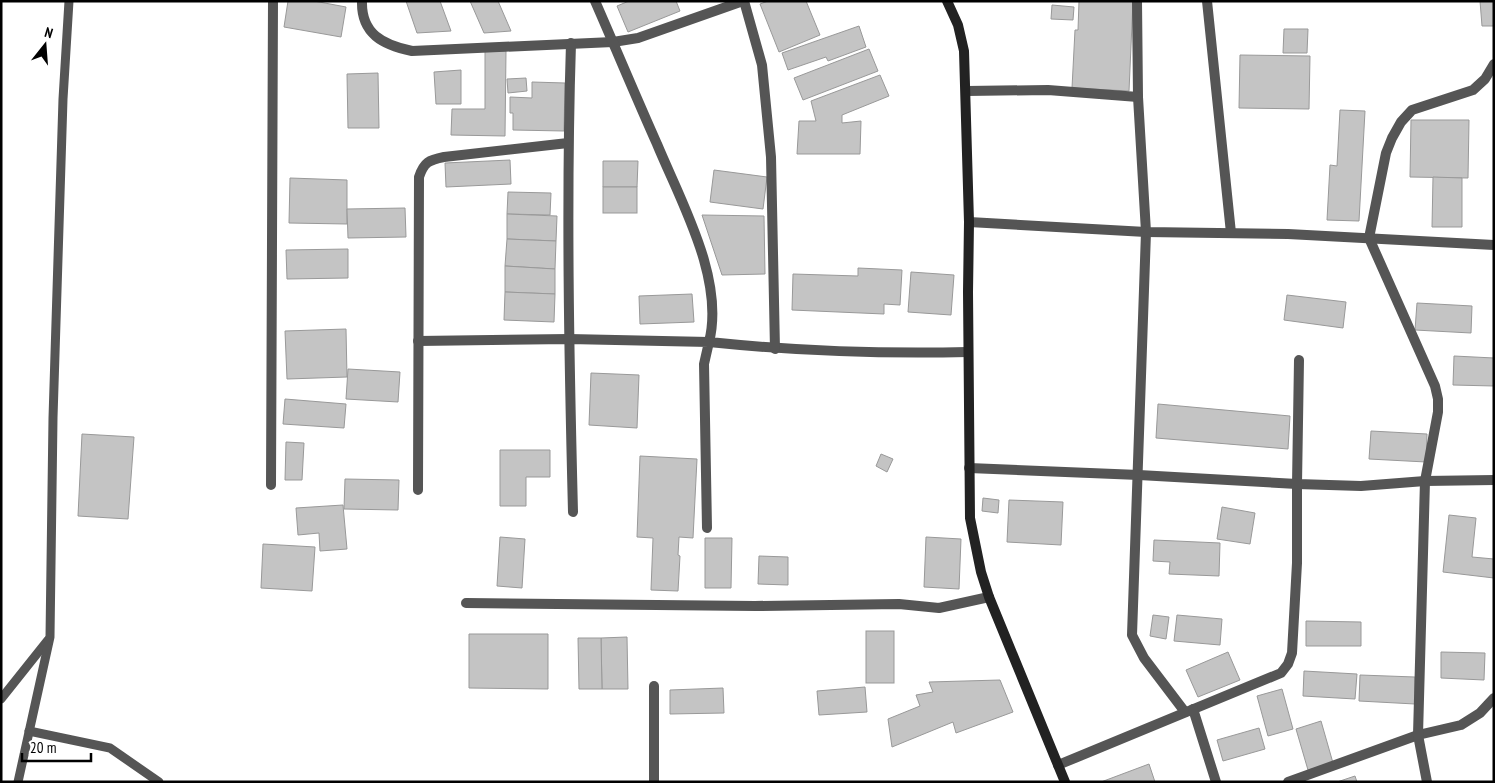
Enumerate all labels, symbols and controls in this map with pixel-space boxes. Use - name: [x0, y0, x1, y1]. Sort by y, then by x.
- north arrow: [20, 20, 70, 70]
- text: N: [43, 23, 55, 42]
- scale bar: [22, 730, 91, 762]
- text: 20 m: [30, 738, 56, 757]

